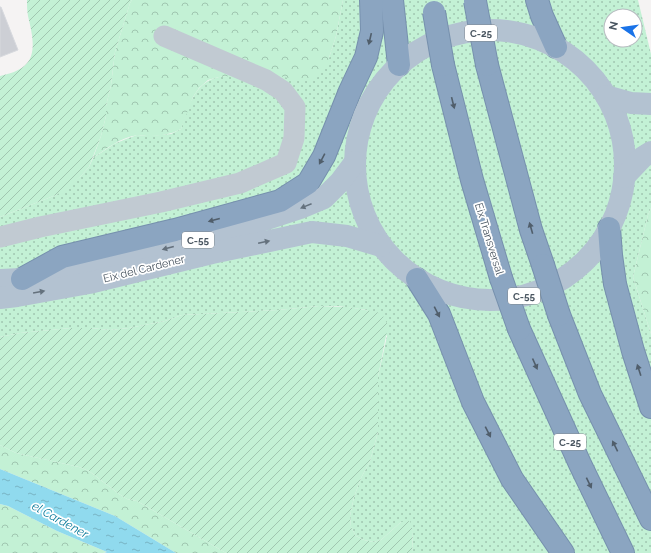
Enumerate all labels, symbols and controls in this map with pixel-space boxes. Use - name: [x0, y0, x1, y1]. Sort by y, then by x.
- north arrow: [603, 8, 643, 48]
- text: N: [606, 20, 621, 31]
- road number: C-25: [465, 25, 497, 41]
- one-way arrow: [367, 33, 373, 45]
- one-way arrow: [450, 97, 456, 109]
- one-way arrow: [318, 153, 325, 165]
- street label: Eix Transversal: [472, 201, 506, 277]
- one-way arrow: [299, 203, 311, 209]
- one-way arrow: [207, 217, 220, 223]
- one-way arrow: [528, 222, 534, 234]
- road number: C-55: [182, 232, 214, 248]
- one-way arrow: [258, 239, 270, 245]
- one-way arrow: [162, 245, 174, 251]
- street label: Eix del Cardener: [102, 253, 186, 285]
- road number: C-55: [508, 288, 540, 304]
- one-way arrow: [32, 289, 45, 295]
- one-way arrow: [434, 306, 441, 318]
- one-way arrow: [532, 359, 538, 370]
- one-way arrow: [636, 363, 642, 375]
- one-way arrow: [485, 426, 491, 437]
- road number: C-25: [554, 434, 586, 450]
- one-way arrow: [612, 440, 619, 452]
- one-way arrow: [586, 477, 592, 488]
- water label: el Cardener: [29, 499, 91, 542]

